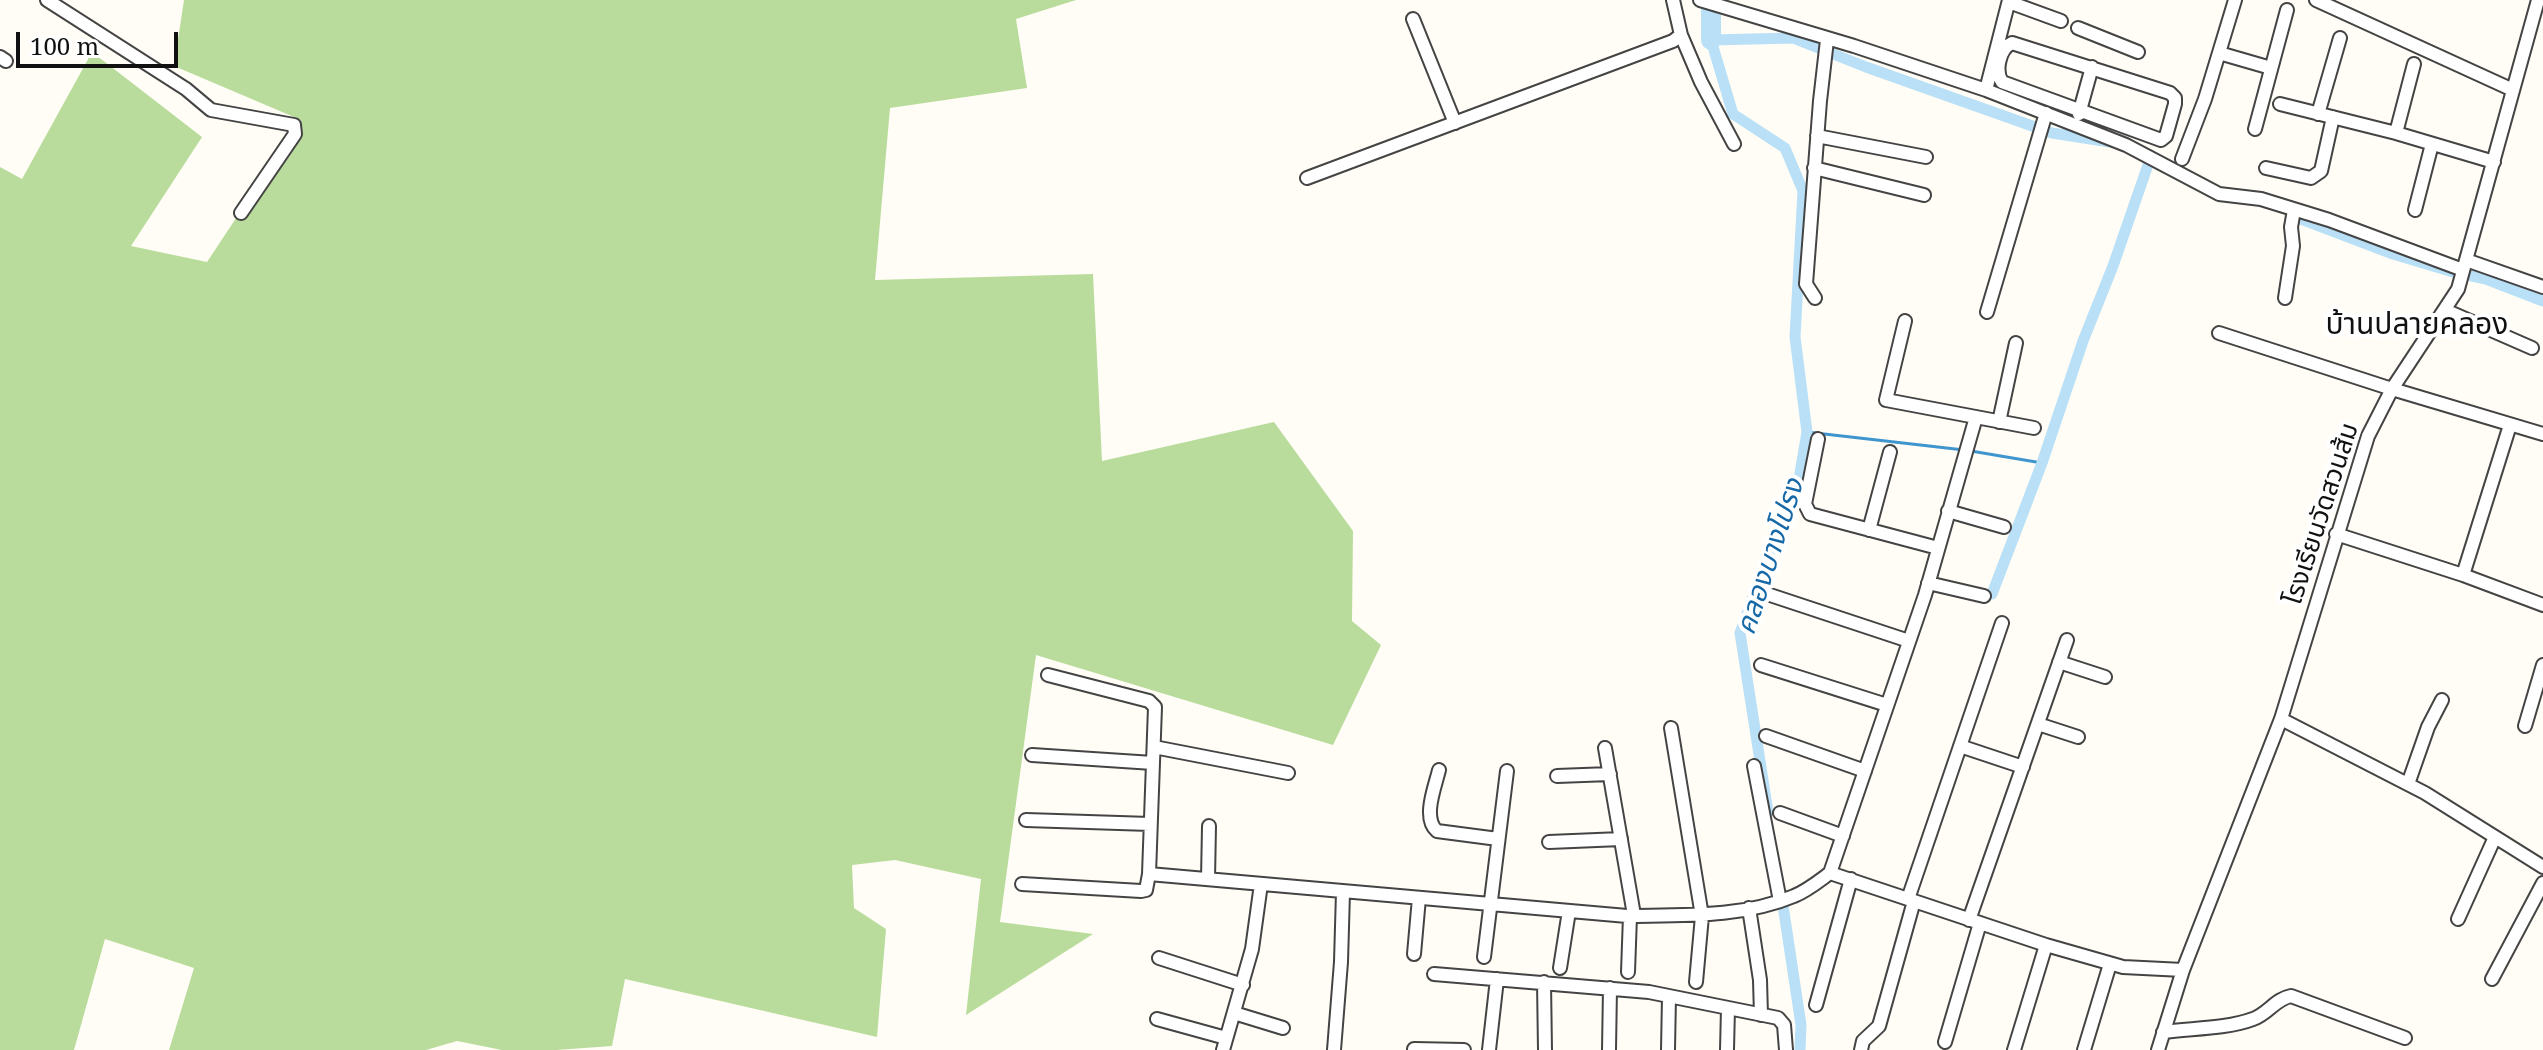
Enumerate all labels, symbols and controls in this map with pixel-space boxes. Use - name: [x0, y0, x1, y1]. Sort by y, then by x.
- scale bar: [20, 16, 182, 66]
- text: 100 m: [30, 29, 99, 62]
- district label: บ้านปลายคลอง: [2326, 307, 2508, 343]
- street label: โรงเรียนวัดสวนส้ม: [2278, 419, 2366, 609]
- water label: คลองบางโปรง: [1730, 475, 1812, 639]

